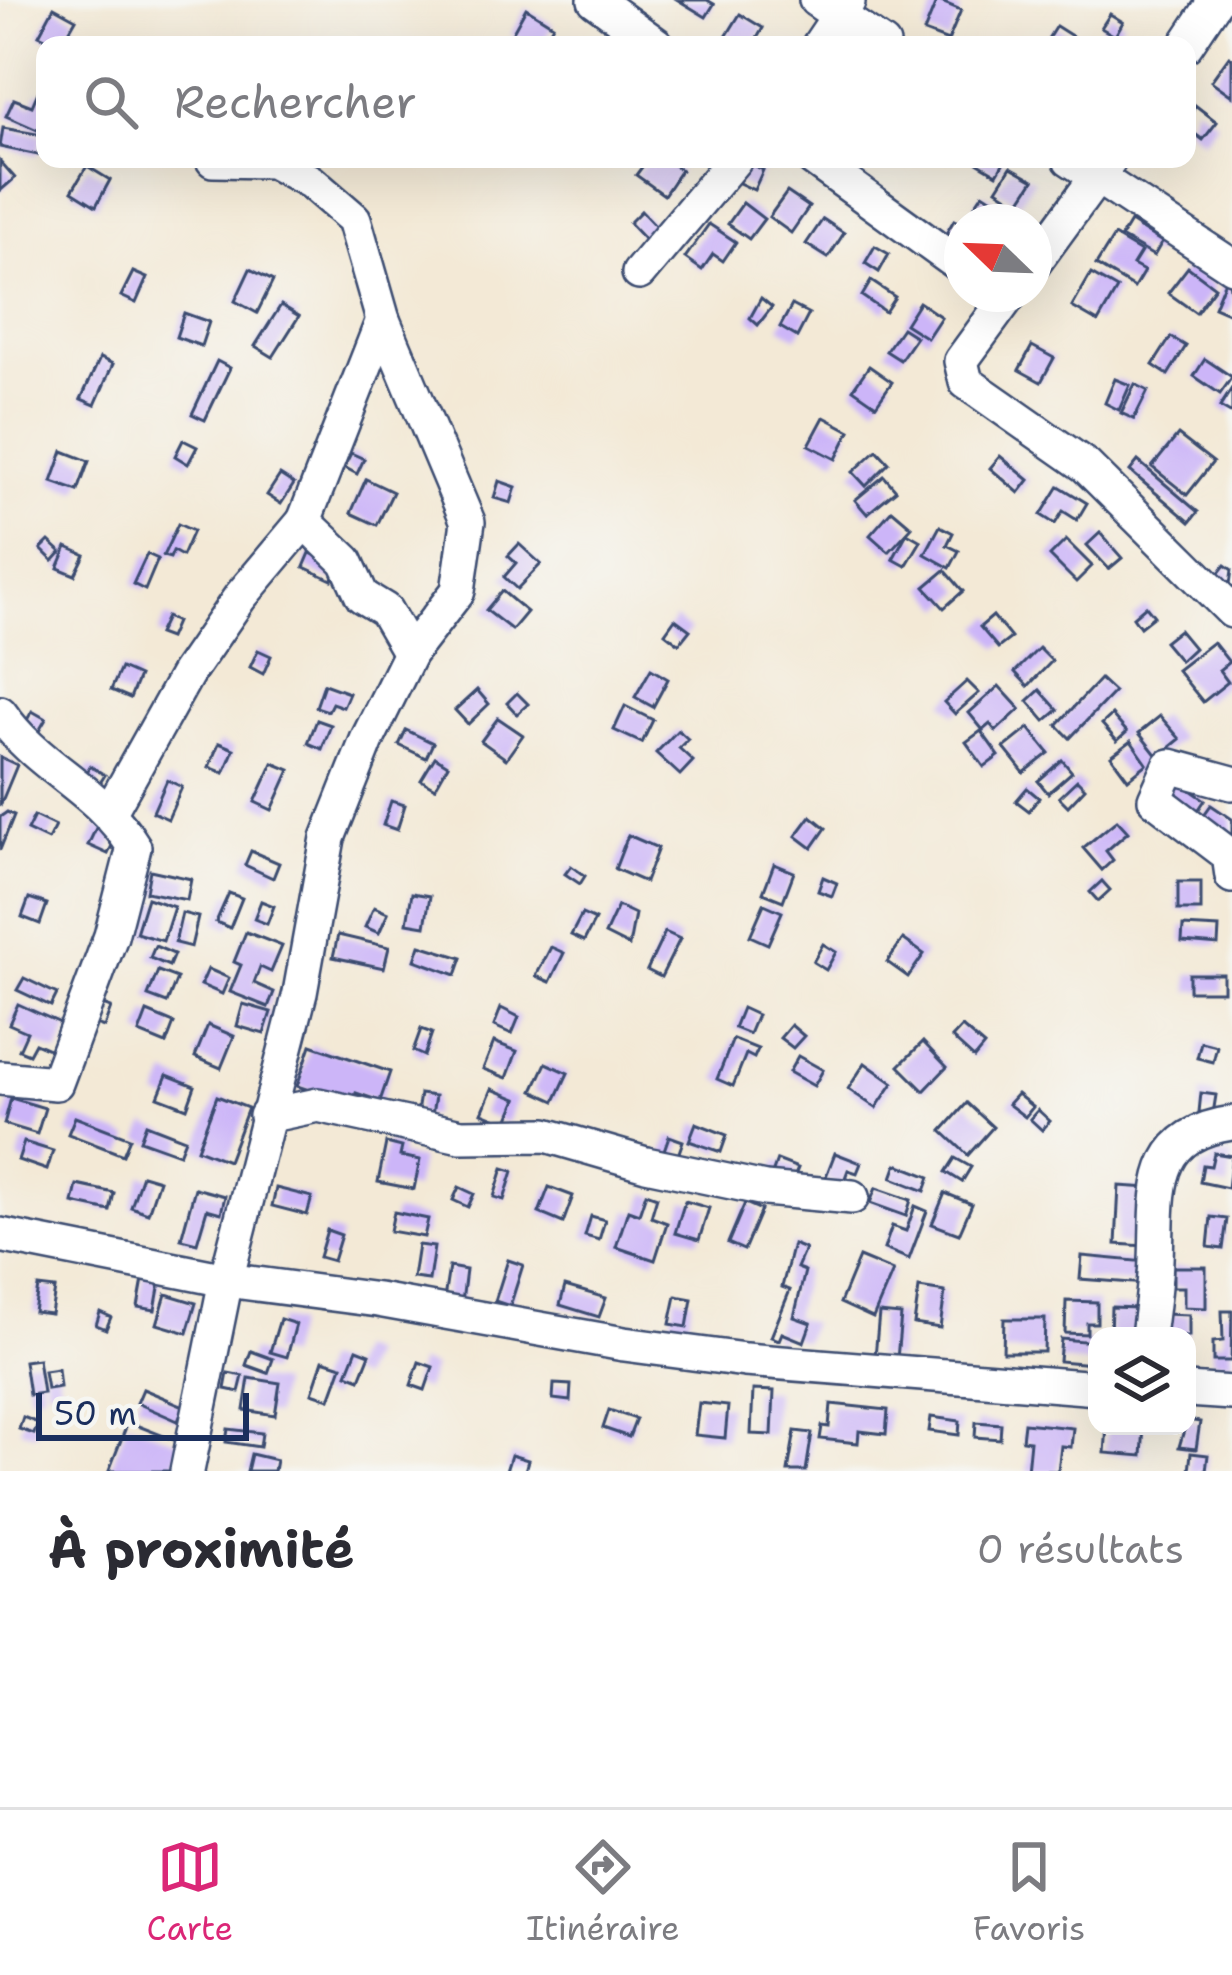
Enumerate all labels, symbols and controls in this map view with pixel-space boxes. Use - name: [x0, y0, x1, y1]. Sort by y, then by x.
- search box: [36, 36, 1196, 168]
- icon: search: [78, 69, 144, 135]
- text: Rechercher: [174, 72, 417, 132]
- north arrow: [944, 204, 1052, 312]
- map controls: [1088, 1327, 1196, 1435]
- button: layers: [1088, 1327, 1196, 1435]
- scale bar: [36, 1387, 249, 1440]
- text: 50 m: [54, 1391, 137, 1436]
- text: À proximité: [48, 1515, 355, 1583]
- text: 0 résultats: [977, 1523, 1184, 1575]
- tab: Carte: [147, 1834, 233, 1951]
- tab: Itinéraire: [526, 1834, 680, 1951]
- tab: Favoris: [973, 1834, 1085, 1951]

